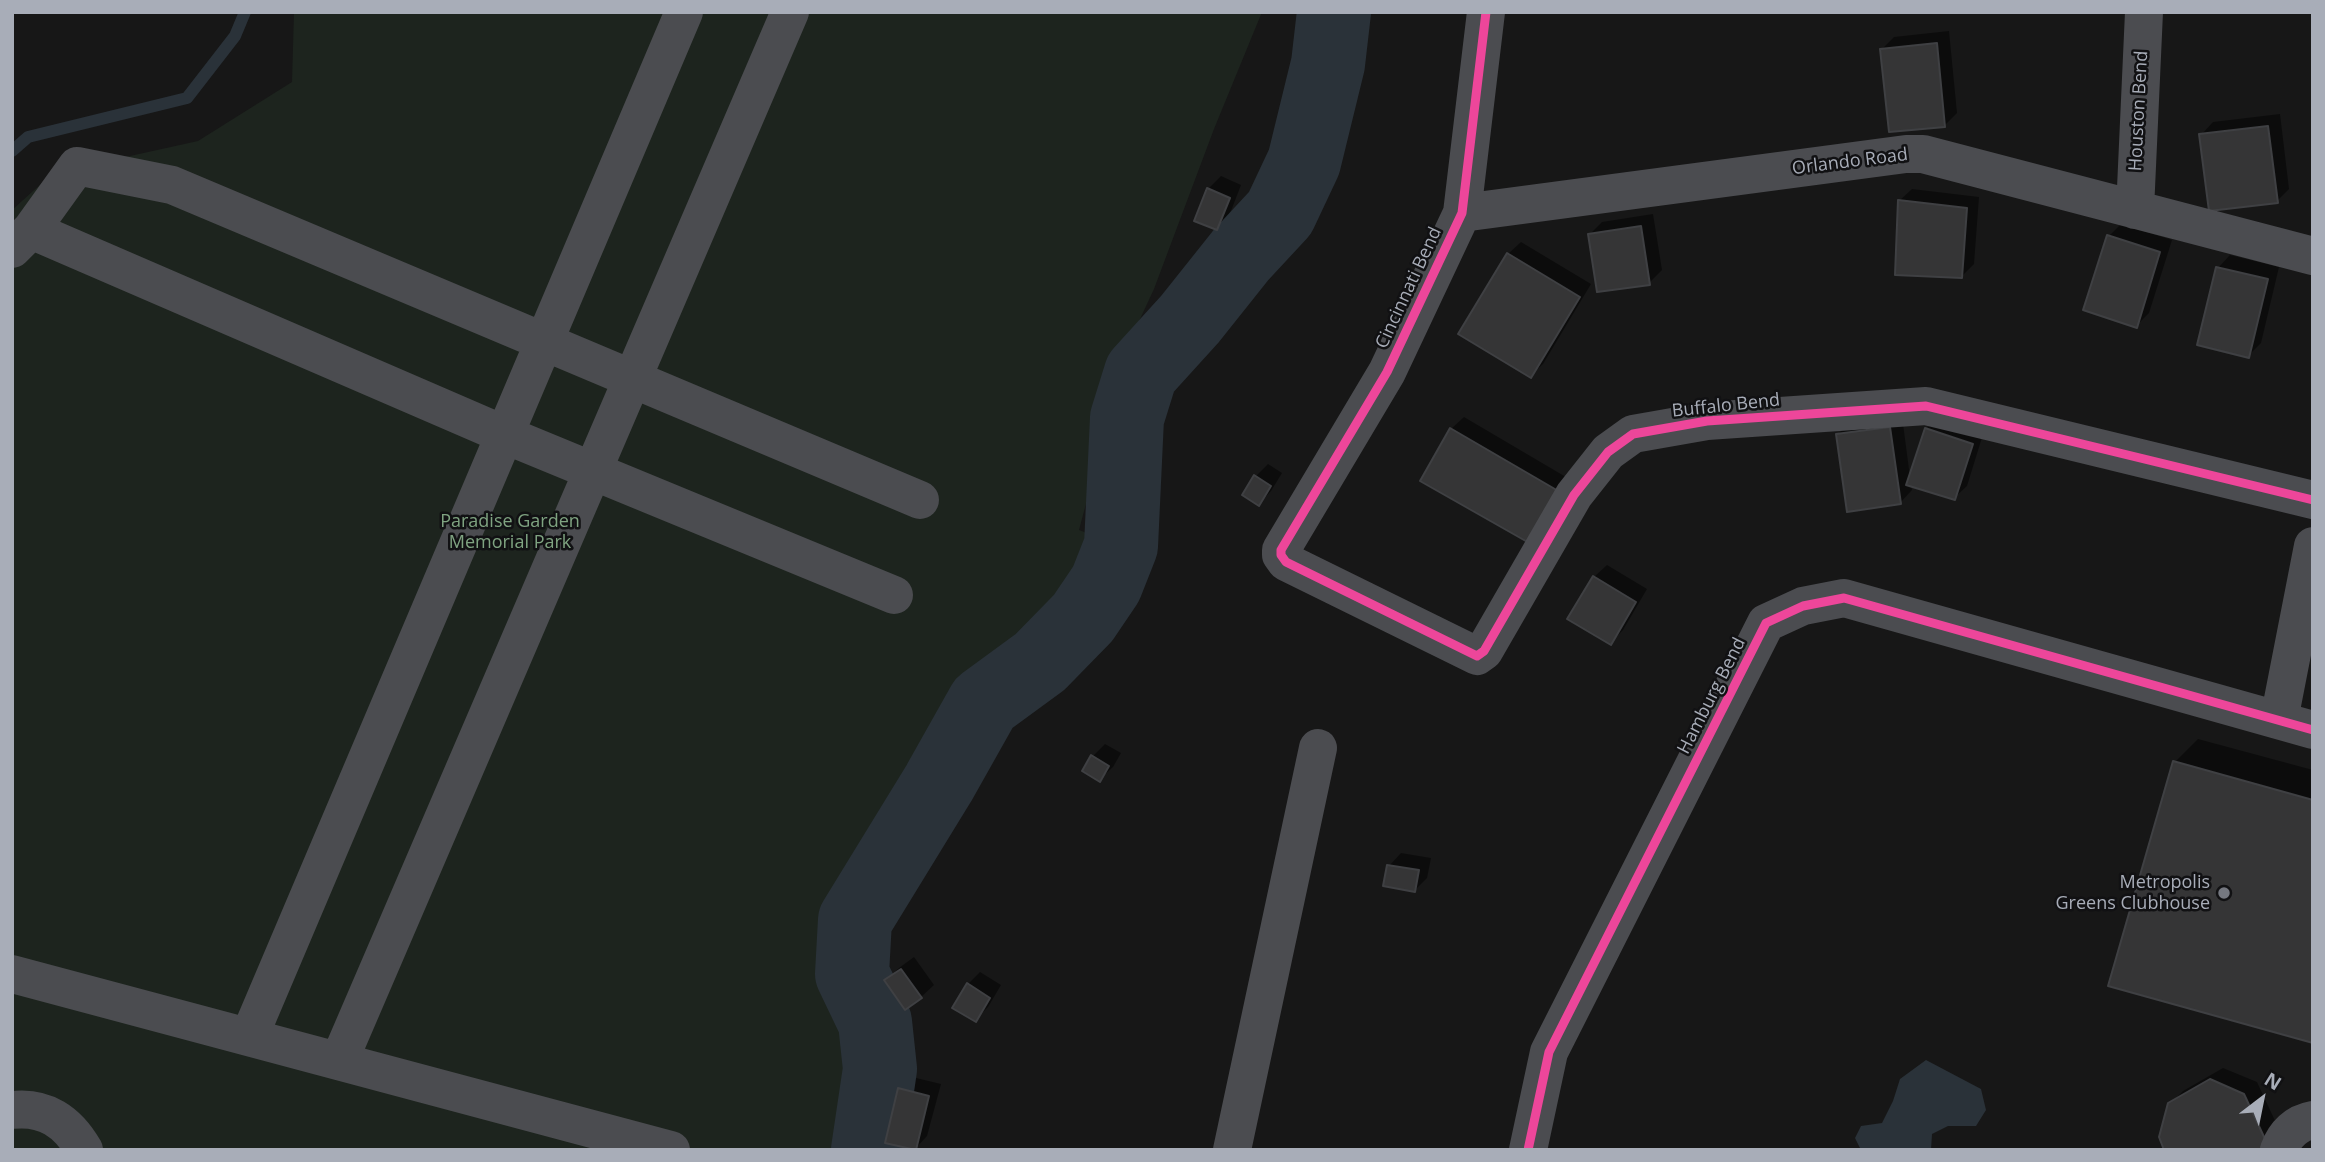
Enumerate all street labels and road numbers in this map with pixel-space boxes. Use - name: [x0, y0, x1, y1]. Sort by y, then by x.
- street label: Houston Bend: [2125, 50, 2153, 172]
- street label: Orlando Road: [1791, 144, 1909, 180]
- street label: Cincinnati Bend: [1371, 224, 1447, 352]
- street label: Buffalo Bend: [1671, 390, 1781, 422]
- street label: Hamburg Bend: [1673, 634, 1751, 758]

